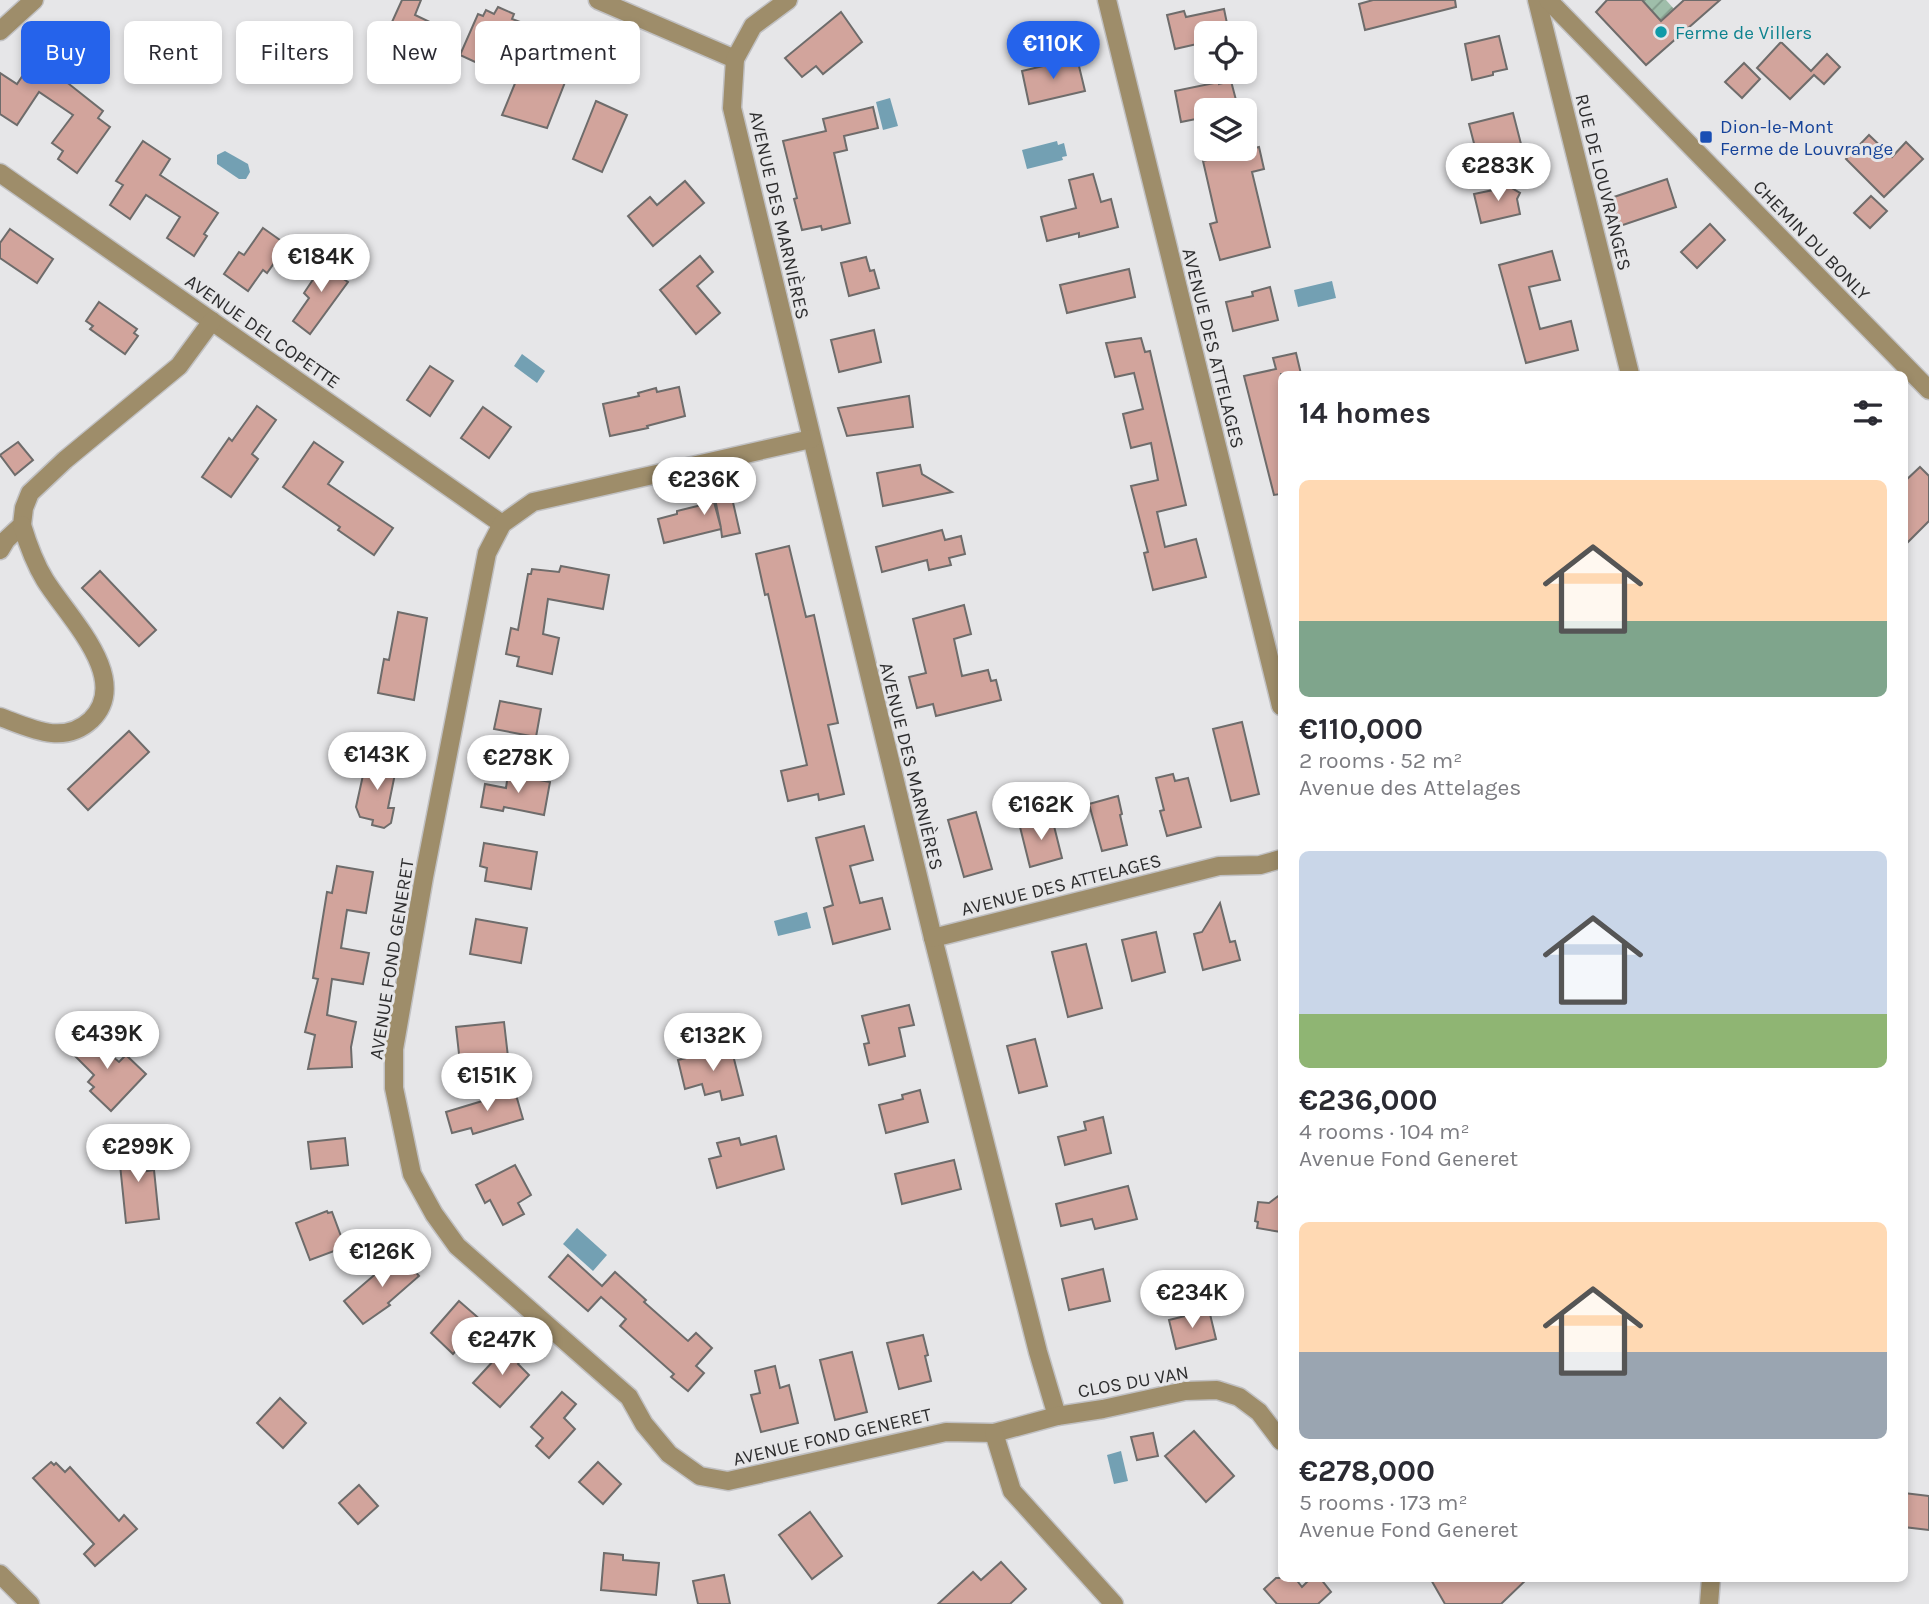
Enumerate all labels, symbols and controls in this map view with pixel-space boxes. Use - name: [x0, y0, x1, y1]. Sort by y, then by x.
- chip: Buy: [21, 21, 110, 84]
- chip: Rent: [124, 21, 222, 84]
- chip: Filters: [236, 21, 353, 84]
- chip: New: [367, 21, 461, 84]
- chip: Apartment: [475, 21, 640, 84]
- map controls: [1194, 21, 1257, 161]
- button: locate: [1194, 21, 1257, 84]
- pin: €110K: [1004, 22, 1102, 81]
- place label: Ferme de Villers: [1675, 22, 1812, 44]
- marker: Ferme de Villers: [1653, 24, 1669, 40]
- text: €110K: [1023, 30, 1083, 57]
- street label: RUE DE LOUVRANGES: [1570, 92, 1636, 273]
- button: layers: [1194, 98, 1257, 161]
- street label: AVENUE DES MARNIÈRES: [744, 109, 815, 321]
- place label: Dion-le-Mont Ferme de Louvrange: [1720, 116, 1893, 160]
- marker: Dion-le-Mont Ferme de Louvrange: [1698, 129, 1714, 145]
- pin: €283K: [1449, 144, 1547, 203]
- text: €283K: [1462, 152, 1534, 179]
- street label: CHEMIN DU BONLY: [1748, 176, 1875, 306]
- pin: €184K: [272, 234, 370, 294]
- text: €184K: [288, 243, 354, 270]
- street label: AVENUE DES ATTELAGES: [1177, 246, 1249, 451]
- street label: AVENUE DEL COPETTE: [181, 270, 344, 394]
- icon: filters: [1849, 394, 1887, 432]
- text: 14 homes: [1299, 395, 1431, 431]
- pin: €236K: [655, 458, 753, 517]
- text: €236K: [668, 466, 740, 493]
- icon: home: [1530, 526, 1656, 652]
- street label: AVENUE DES MARNIÈRES: [875, 660, 948, 872]
- text: €110,000: [1299, 711, 1423, 747]
- pin: €143K: [328, 732, 426, 792]
- pin: €278K: [469, 736, 567, 795]
- text: €143K: [344, 741, 410, 768]
- text: €278K: [483, 744, 553, 771]
- text: 2 rooms · 52 m²: [1299, 747, 1462, 774]
- text: Avenue des Attelages: [1299, 774, 1521, 801]
- pin: €162K: [992, 782, 1090, 842]
- text: €162K: [1008, 791, 1074, 818]
- street label: AVENUE DES ATTELAGES: [959, 849, 1164, 921]
- street label: AVENUE FOND GENERET: [365, 857, 419, 1061]
- icon: home: [1530, 897, 1656, 1023]
- pin: €439K: [58, 1012, 156, 1071]
- pin: €132K: [664, 1014, 762, 1073]
- text: €439K: [71, 1020, 143, 1047]
- text: €132K: [680, 1022, 746, 1049]
- pin: €151K: [438, 1054, 536, 1113]
- text: €151K: [457, 1062, 517, 1089]
- text: €236,000: [1299, 1082, 1438, 1118]
- text: 4 rooms · 104 m²: [1299, 1118, 1470, 1145]
- pin: €299K: [89, 1124, 187, 1184]
- text: €299K: [102, 1133, 174, 1160]
- text: Avenue Fond Generet: [1299, 1145, 1518, 1172]
- pin: €126K: [333, 1230, 431, 1289]
- text: €126K: [349, 1238, 415, 1265]
- icon: home: [1530, 1268, 1656, 1394]
- pin: €234K: [1143, 1270, 1241, 1330]
- text: €234K: [1156, 1279, 1228, 1306]
- pin: €247K: [453, 1318, 551, 1377]
- text: €247K: [468, 1326, 536, 1353]
- street label: CLOS DU VAN: [1076, 1361, 1190, 1403]
- street label: AVENUE FOND GENERET: [731, 1403, 934, 1471]
- text: €278,000: [1299, 1453, 1435, 1489]
- text: 5 rooms · 173 m²: [1299, 1489, 1468, 1516]
- text: Avenue Fond Generet: [1299, 1516, 1518, 1543]

